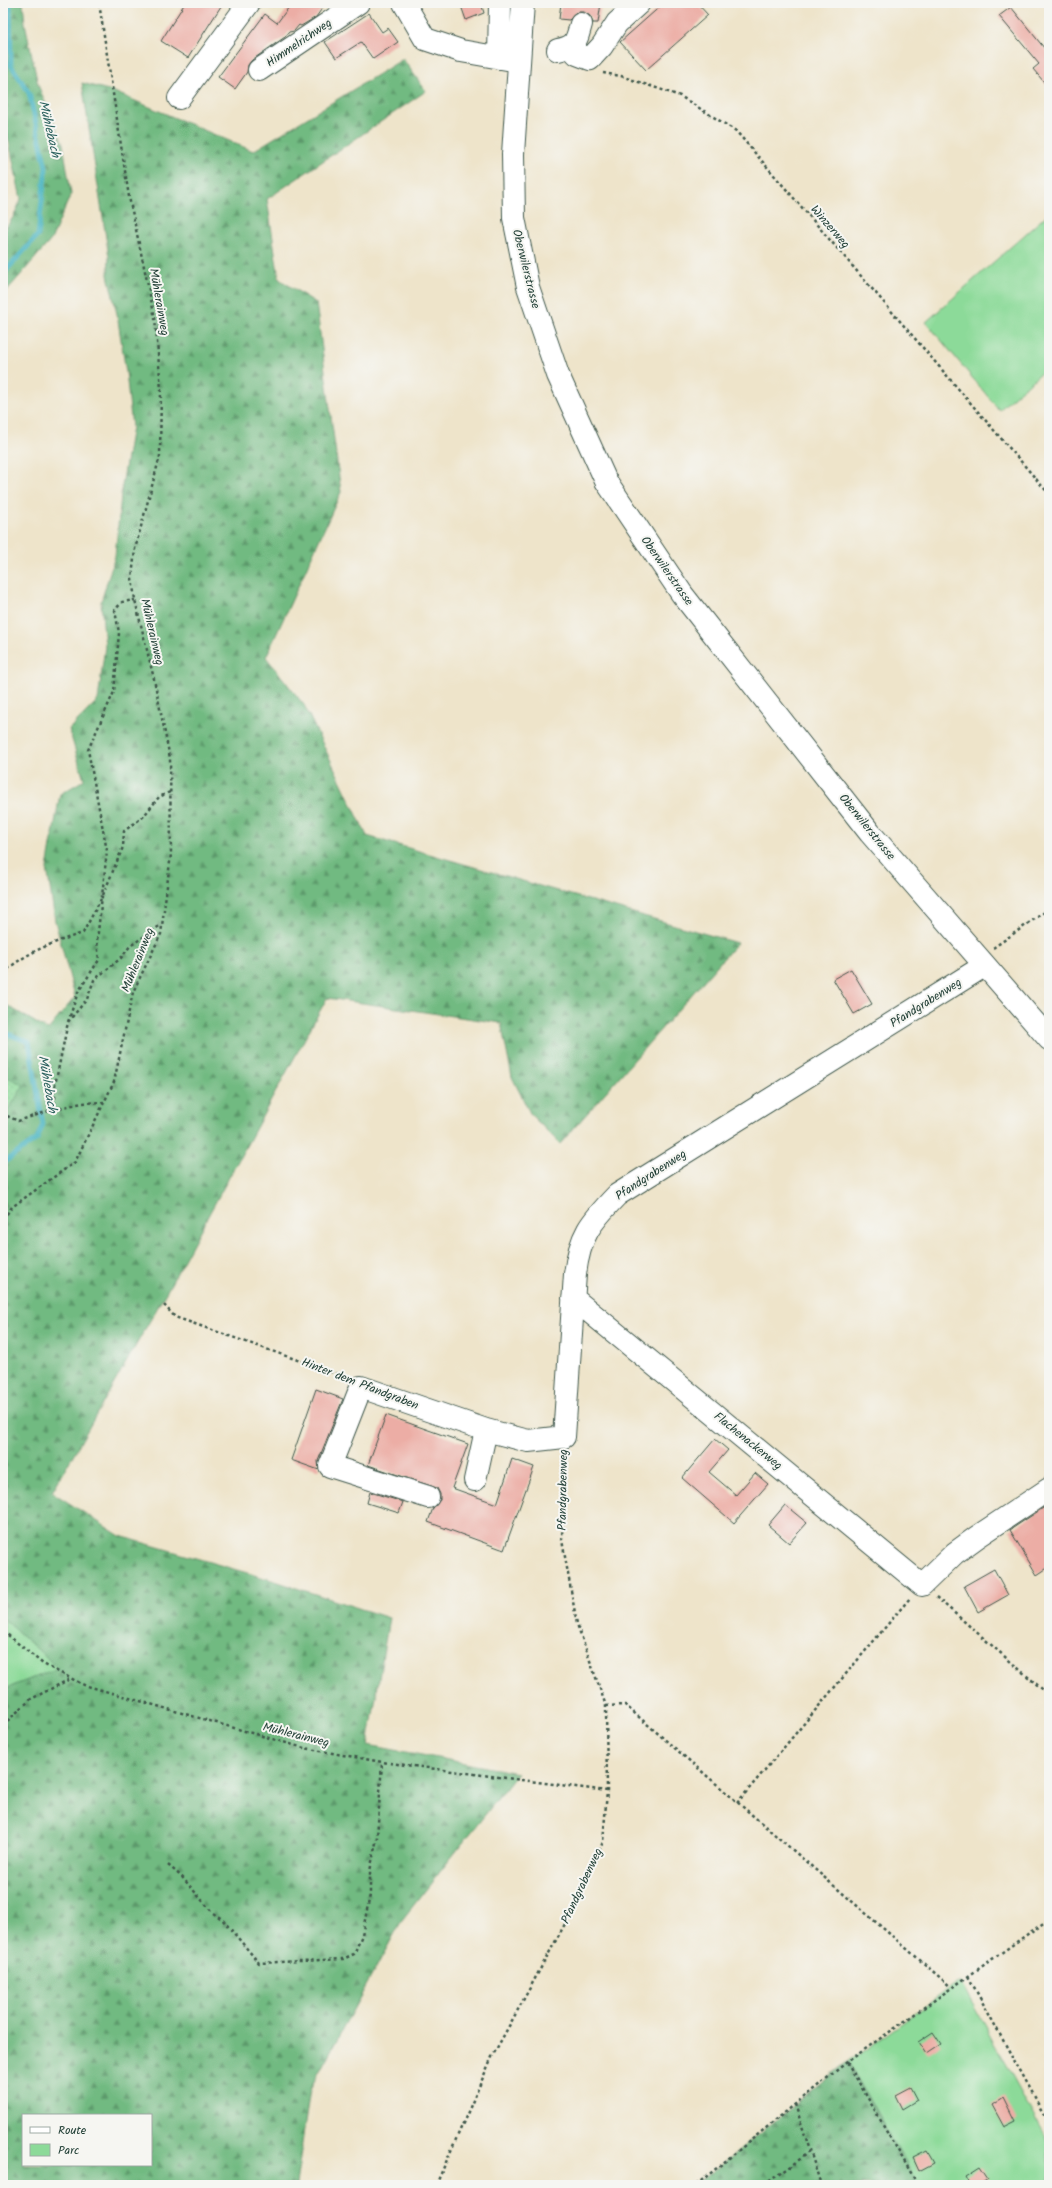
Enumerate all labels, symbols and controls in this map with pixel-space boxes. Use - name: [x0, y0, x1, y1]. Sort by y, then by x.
- street label: Himmelrichweg: [262, 14, 336, 72]
- water label: Mühlebach: [32, 98, 66, 161]
- street label: Winzerweg: [806, 201, 855, 253]
- street label: Oberwilerstrasse: [507, 227, 545, 311]
- street label: Mühlerainweg: [144, 267, 174, 337]
- street label: Oberwilerstrasse: [636, 532, 698, 610]
- street label: Mühlerainweg: [135, 597, 169, 668]
- street label: Oberwilerstrasse: [834, 789, 900, 865]
- street label: Mühlerainweg: [116, 925, 160, 995]
- street label: Pfandgrabenweg: [886, 973, 966, 1033]
- water label: Mühlebach: [32, 1054, 63, 1115]
- street label: Pfandgrabenweg: [612, 1145, 691, 1205]
- street label: Hinter dem Pfandgraben: [299, 1353, 421, 1415]
- street label: Flachenackerweg: [710, 1407, 787, 1475]
- street label: Pfandgrabenweg: [553, 1449, 573, 1531]
- street label: Mühlerainweg: [261, 1718, 332, 1753]
- street label: Pfandgrabenweg: [556, 1845, 608, 1927]
- legend: [22, 2114, 152, 2166]
- text: Route: [58, 2121, 87, 2140]
- text: Parc: [58, 2141, 79, 2160]

